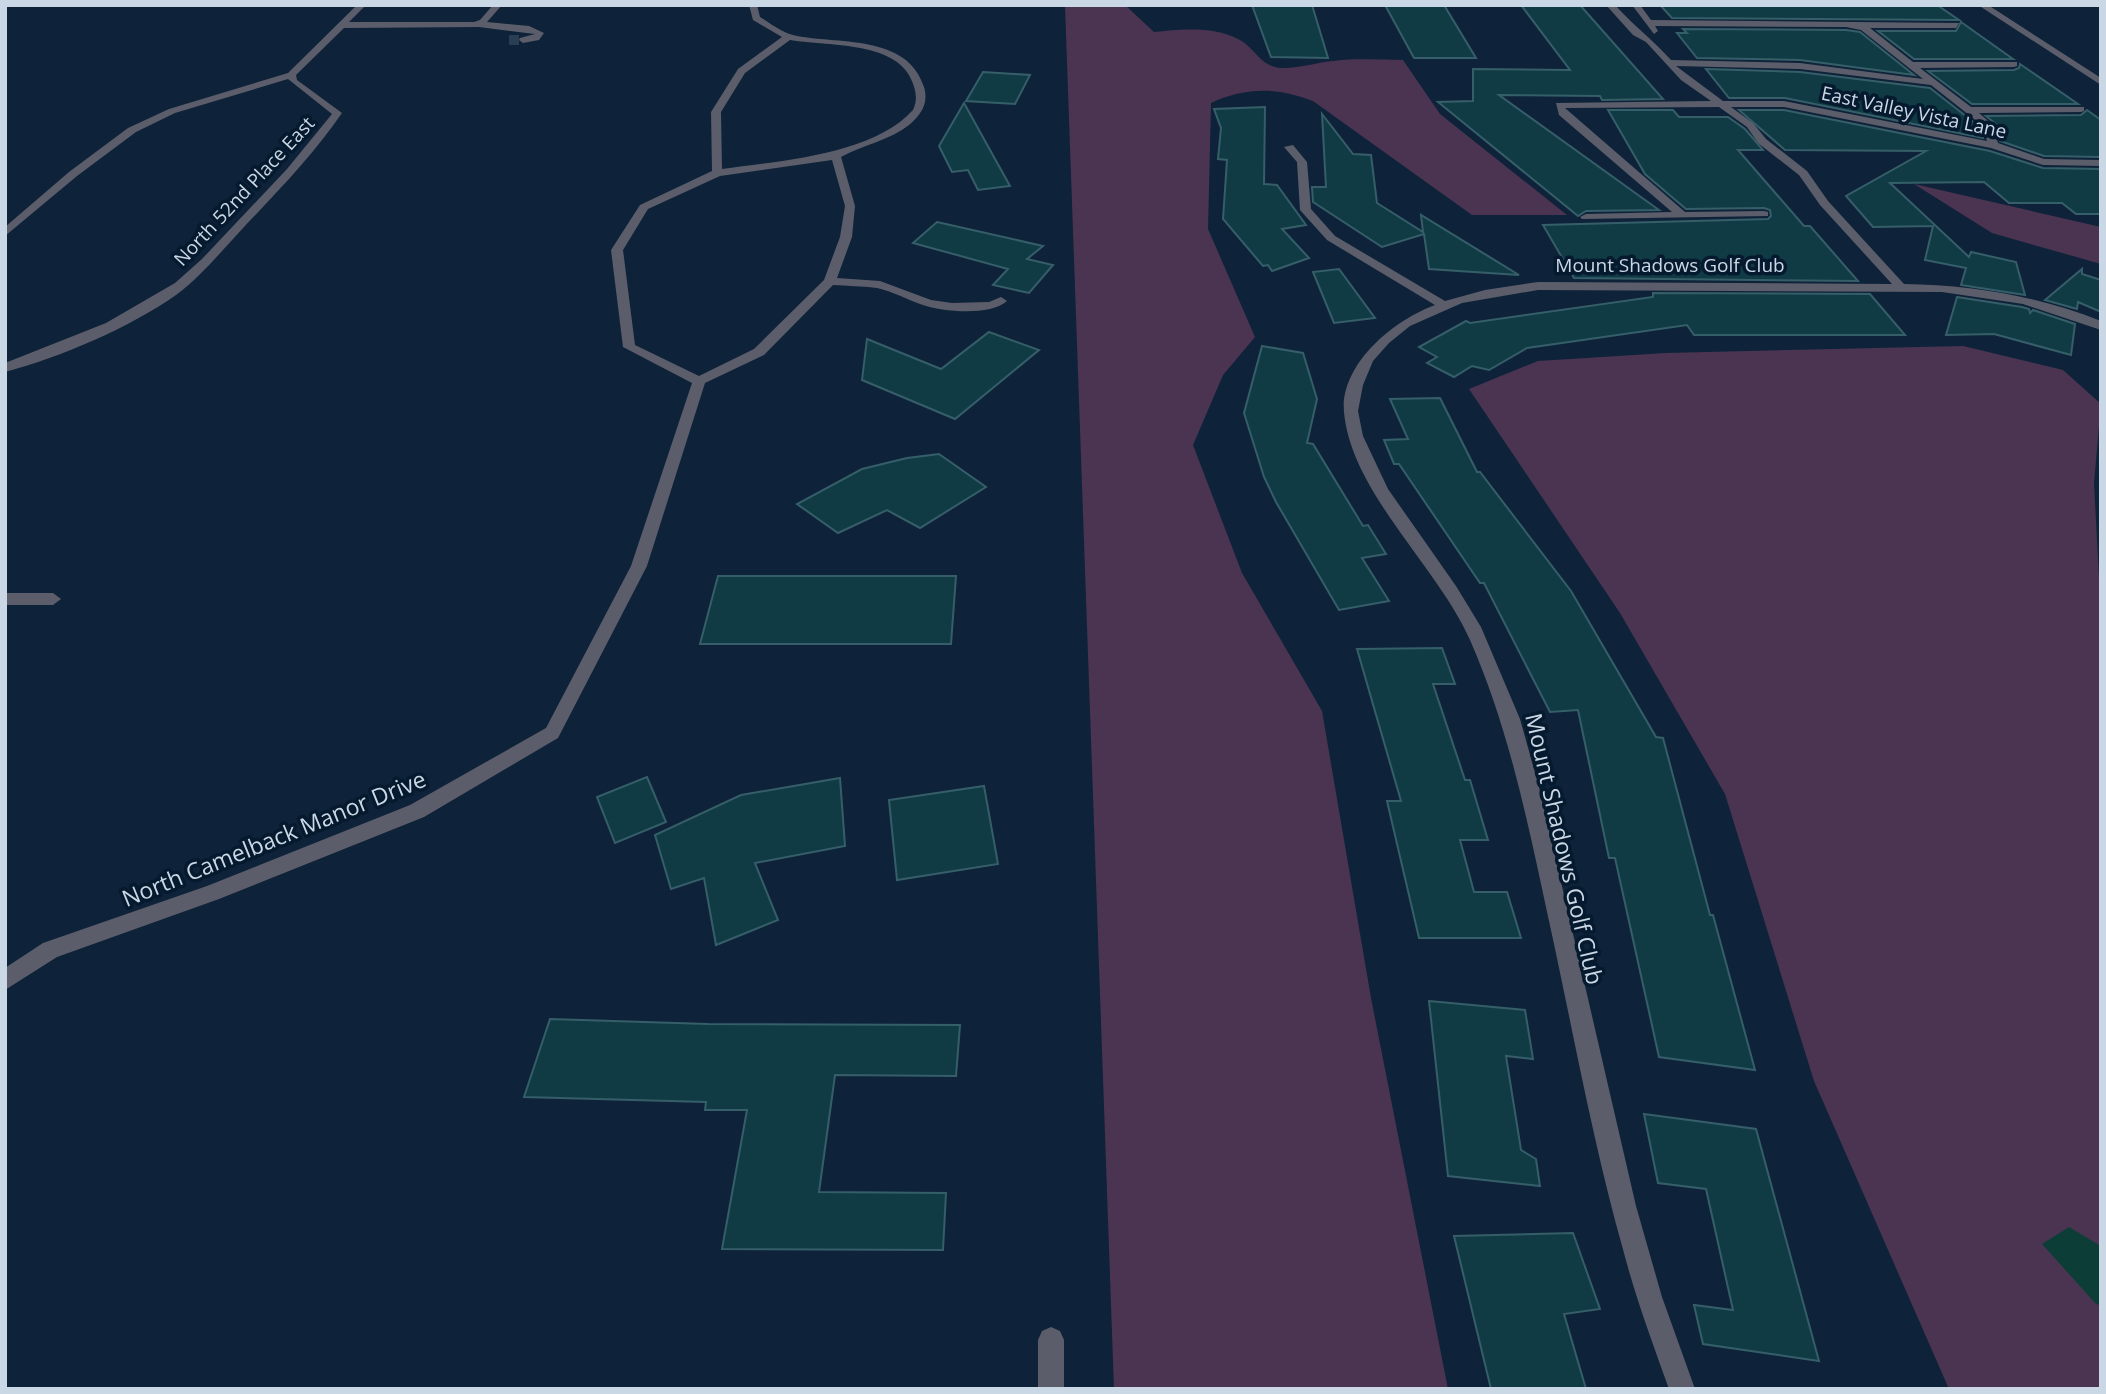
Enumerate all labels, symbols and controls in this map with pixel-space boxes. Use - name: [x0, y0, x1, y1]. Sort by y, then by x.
- street label: East Valley Vista Lane: [1819, 80, 2009, 144]
- street label: North 52nd Place East: [168, 111, 320, 271]
- street label: Mount Shadows Golf Club: [1555, 252, 1785, 278]
- street label: Mount Shadows Golf Club: [1518, 710, 1612, 988]
- street label: North Camelback Manor Drive: [117, 762, 430, 914]

